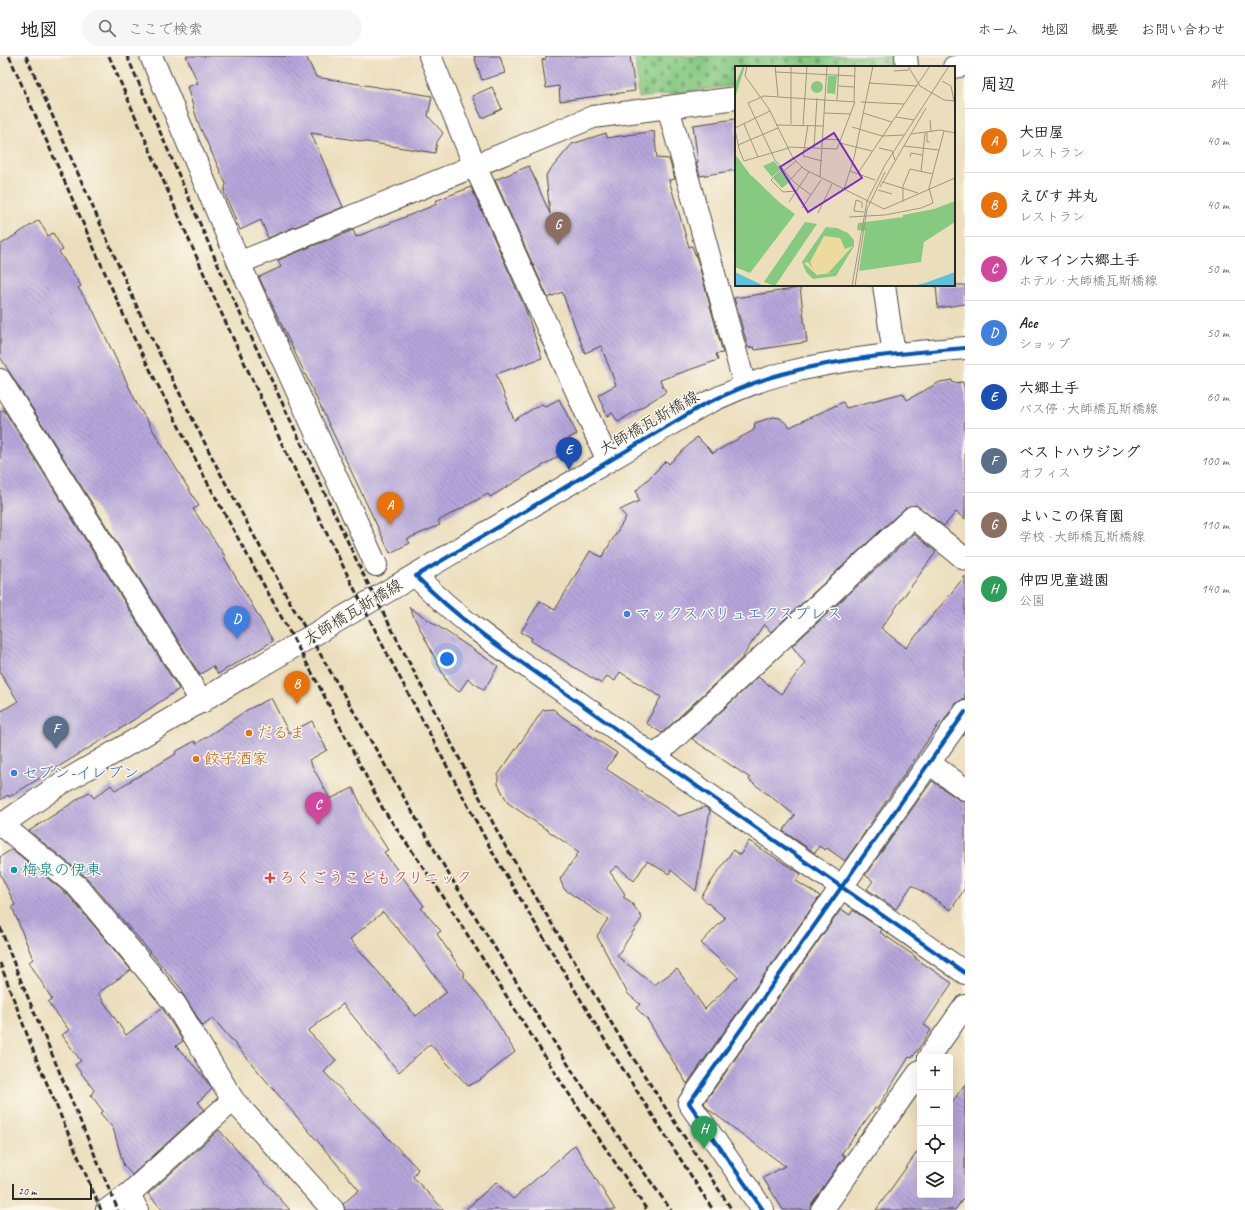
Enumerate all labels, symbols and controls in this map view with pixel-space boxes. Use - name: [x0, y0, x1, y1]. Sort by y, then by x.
- search box: [82, 10, 362, 46]
- icon: search: [96, 17, 118, 39]
- text: 地図: [20, 18, 58, 42]
- text: ここで検索: [128, 20, 203, 39]
- text: ホーム: [978, 21, 1019, 38]
- text: 地図: [1041, 21, 1069, 38]
- text: 概要: [1091, 21, 1119, 38]
- text: お問い合わせ: [1141, 21, 1225, 38]
- inset map: [735, 66, 955, 286]
- text: 周辺: [981, 74, 1015, 95]
- text: 8件: [1210, 76, 1229, 92]
- text: 大田屋: [1019, 123, 1064, 142]
- text: A: [991, 133, 997, 149]
- text: 40 m: [1207, 133, 1229, 149]
- text: レストラン: [1019, 145, 1085, 161]
- text: えびす 丼丸: [1019, 187, 1097, 206]
- text: B: [991, 197, 997, 213]
- text: 40 m: [1207, 197, 1229, 213]
- text: レストラン: [1019, 209, 1085, 225]
- pin: G: [545, 212, 571, 245]
- text: ルマイン六郷土手: [1019, 251, 1140, 270]
- text: C: [991, 261, 997, 277]
- text: 50 m: [1207, 261, 1229, 277]
- text: ホテル · 大師橋瓦斯橋線: [1019, 273, 1157, 289]
- text: Ace: [1019, 314, 1037, 333]
- text: D: [990, 325, 998, 341]
- text: 50 m: [1207, 325, 1229, 341]
- text: ショップ: [1019, 336, 1070, 352]
- text: 六郷土手: [1019, 379, 1079, 398]
- street label: 大師橋瓦斯橋線: [595, 386, 703, 460]
- text: E: [991, 389, 997, 405]
- text: 60 m: [1207, 389, 1229, 405]
- text: バス停 · 大師橋瓦斯橋線: [1019, 401, 1158, 417]
- pin: E: [556, 437, 582, 470]
- text: ベストハウジング: [1019, 443, 1140, 462]
- text: F: [991, 453, 997, 469]
- text: 100 m: [1201, 453, 1229, 469]
- text: オフィス: [1019, 465, 1071, 481]
- pin: A: [377, 492, 403, 525]
- text: よいこの保育園: [1019, 507, 1124, 526]
- text: G: [991, 517, 997, 533]
- text: 110 m: [1201, 517, 1229, 533]
- text: 学校 · 大師橋瓦斯橋線: [1019, 529, 1145, 545]
- text: 仲四児童遊園: [1019, 571, 1109, 590]
- street label: 大師橋瓦斯橋線: [300, 575, 406, 649]
- text: H: [990, 581, 998, 597]
- text: 140 m: [1201, 581, 1229, 597]
- text: 公園: [1019, 593, 1045, 609]
- place label: マックスバリュエクスプレス: [635, 604, 842, 624]
- pin: D: [224, 606, 250, 639]
- marker: マックスバリュエクスプレス: [622, 609, 632, 619]
- your location: [437, 649, 457, 669]
- pin: B: [284, 671, 310, 704]
- pin: F: [43, 716, 69, 749]
- place label: だるま: [257, 723, 305, 743]
- marker: だるま: [244, 728, 254, 738]
- place label: 餃子酒家: [204, 749, 268, 769]
- marker: 餃子酒家: [191, 754, 201, 764]
- place label: セブン-イレブン: [22, 763, 139, 783]
- marker: セブン-イレブン: [9, 768, 19, 778]
- pin: C: [305, 792, 331, 825]
- place label: 梅泉の伊東: [22, 860, 102, 880]
- marker: 梅泉の伊東: [9, 865, 19, 875]
- place label: ろくごうこどもクリニック: [279, 868, 472, 888]
- marker: ろくごうこどもクリニック: [264, 872, 276, 884]
- map controls: [917, 1054, 953, 1198]
- button: +: [917, 1054, 953, 1090]
- button: −: [917, 1090, 953, 1126]
- pin: H: [691, 1116, 717, 1149]
- button: locate: [917, 1126, 953, 1162]
- button: layers: [917, 1162, 953, 1198]
- scale bar: [12, 1182, 92, 1201]
- text: 20 m: [18, 1184, 37, 1198]

